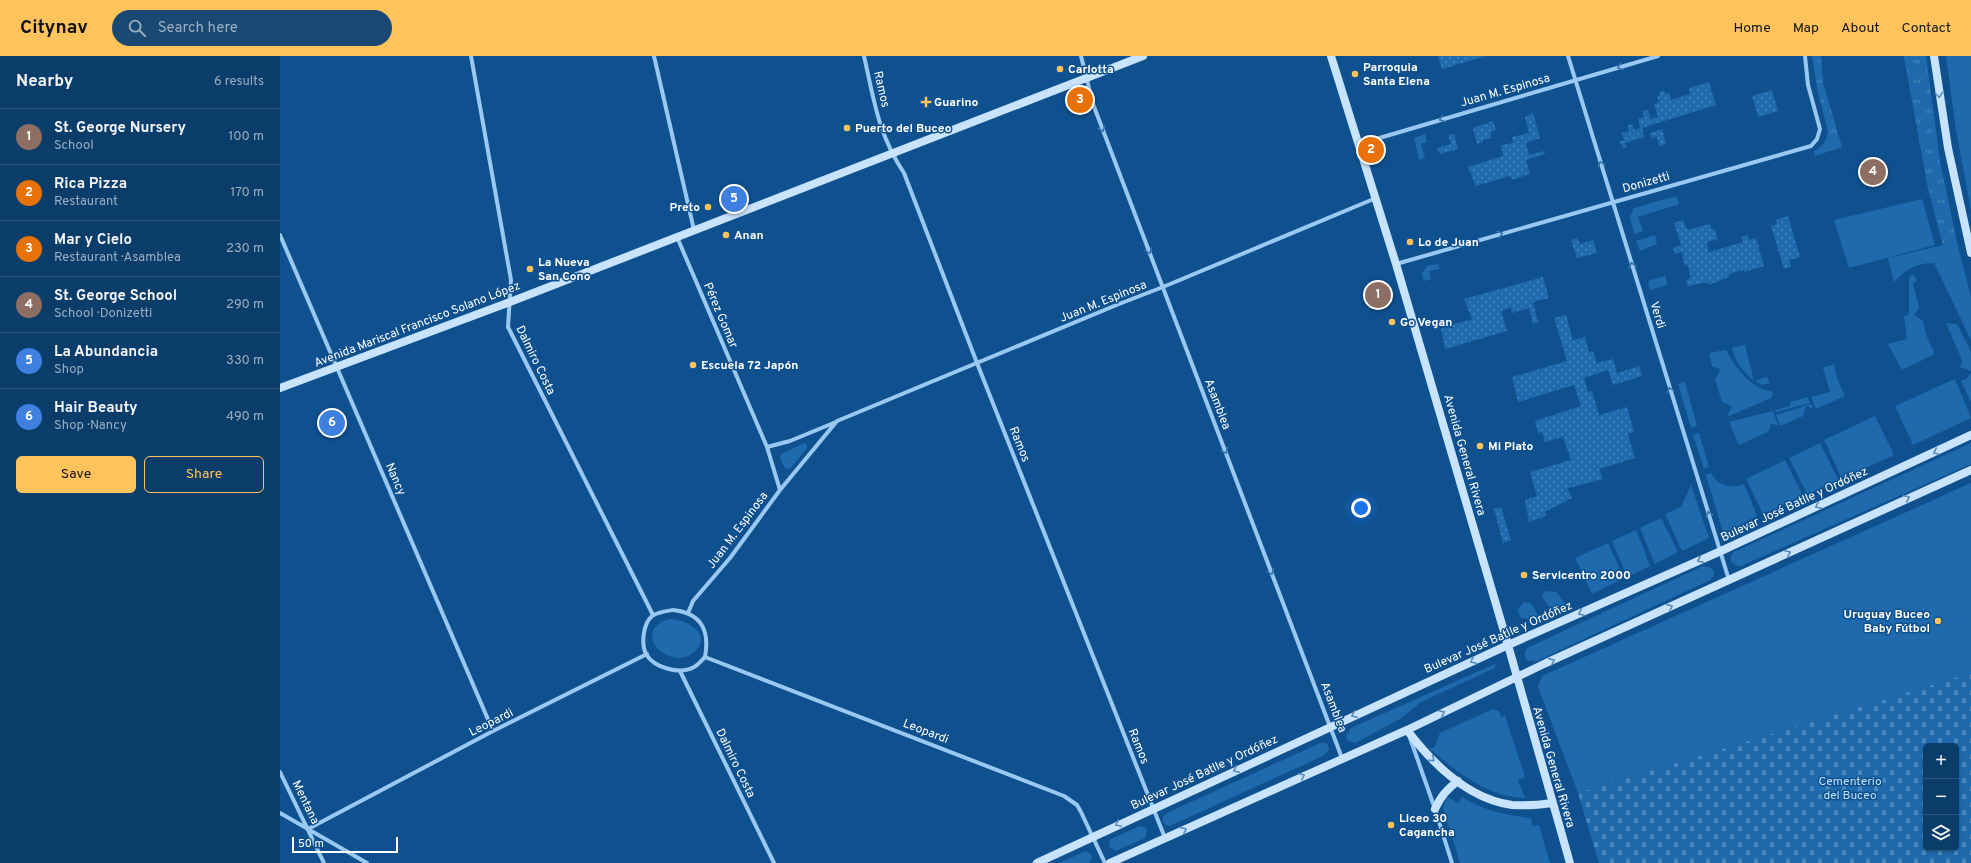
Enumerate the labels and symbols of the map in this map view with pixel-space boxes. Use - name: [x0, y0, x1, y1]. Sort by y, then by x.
- place label: Parroquia Santa Elena: [1363, 60, 1430, 90]
- place label: Carlotta: [1068, 62, 1114, 78]
- one-way arrow: [1617, 62, 1624, 71]
- marker: Carlotta: [1055, 64, 1065, 74]
- street label: Ramos: [869, 69, 893, 109]
- marker: Parroquia Santa Elena: [1350, 69, 1360, 79]
- street label: Juan M. Espinosa: [1459, 71, 1552, 111]
- pin: 3: [1067, 85, 1093, 115]
- one-way arrow: [1935, 92, 1944, 98]
- place label: Guarino: [934, 95, 979, 111]
- marker: Guarino: [921, 97, 931, 107]
- one-way arrow: [1438, 114, 1445, 123]
- place label: Puerto del Buceo: [855, 121, 952, 137]
- marker: Puerto del Buceo: [842, 123, 852, 133]
- one-way arrow: [1098, 126, 1106, 133]
- pin: 2: [1358, 135, 1384, 165]
- pin: 4: [1860, 157, 1886, 187]
- one-way arrow: [1597, 161, 1606, 168]
- street label: Donizetti: [1621, 169, 1672, 197]
- pin: 5: [721, 184, 747, 214]
- place label: Preto: [670, 200, 700, 216]
- marker: Preto: [703, 202, 713, 212]
- place label: Anan: [734, 228, 764, 244]
- marker: Anan: [721, 230, 731, 240]
- one-way arrow: [1497, 230, 1504, 239]
- place label: Lo de Juan: [1418, 235, 1479, 251]
- marker: Lo de Juan: [1405, 237, 1415, 247]
- one-way arrow: [1144, 247, 1152, 254]
- place label: La Nueva San Cono: [538, 255, 591, 285]
- one-way arrow: [1628, 262, 1637, 269]
- marker: La Nueva San Cono: [525, 264, 535, 274]
- street label: Juan M. Espinosa: [1058, 277, 1149, 327]
- street label: Avenida Mariscal Francisco Solano López: [312, 278, 523, 372]
- street label: Pérez Gomar: [699, 280, 741, 351]
- pin: 1: [1365, 280, 1391, 310]
- street label: Verdi: [1645, 300, 1669, 331]
- place label: Go Vegan: [1400, 315, 1452, 331]
- marker: Go Vegan: [1387, 317, 1397, 327]
- street label: Dalmiro Costa: [511, 323, 559, 398]
- place label: Escuela 72 Japón: [701, 358, 798, 374]
- marker: Escuela 72 Japón: [688, 360, 698, 370]
- street label: Asamblea: [1200, 377, 1234, 432]
- one-way arrow: [1666, 386, 1675, 393]
- street label: Avenida General Rivera: [1439, 393, 1489, 518]
- pin: 6: [319, 408, 345, 438]
- street label: Ramos: [1005, 424, 1033, 464]
- place label: Mi Plato: [1488, 439, 1533, 455]
- marker: Mi Plato: [1475, 441, 1485, 451]
- one-way arrow: [1221, 447, 1229, 454]
- one-way arrow: [1933, 447, 1940, 455]
- street label: Nancy: [381, 461, 409, 498]
- street label: Bulevar José Batlle y Ordóñez: [1718, 464, 1871, 546]
- street label: Juan M. Espinosa: [704, 489, 772, 572]
- one-way arrow: [1903, 495, 1910, 503]
- your location: [1351, 498, 1371, 518]
- one-way arrow: [1814, 501, 1822, 509]
- one-way arrow: [1705, 510, 1714, 517]
- one-way arrow: [1784, 550, 1792, 558]
- one-way arrow: [1696, 555, 1704, 563]
- one-way arrow: [1267, 568, 1275, 575]
- place label: Servicentro 2000: [1532, 568, 1631, 584]
- marker: Servicentro 2000: [1519, 570, 1529, 580]
- street label: Bulevar José Batlle y Ordóñez: [1422, 598, 1575, 678]
- one-way arrow: [1666, 604, 1674, 612]
- place label: Uruguay Buceo Baby Fútbol: [1844, 607, 1930, 637]
- one-way arrow: [1577, 608, 1585, 616]
- marker: Uruguay Buceo Baby Fútbol: [1933, 616, 1943, 626]
- one-way arrow: [1469, 656, 1477, 664]
- one-way arrow: [1548, 657, 1555, 665]
- street label: Asamblea: [1316, 680, 1350, 735]
- street label: Leopardi: [467, 705, 516, 741]
- street label: Avenida General Rivera: [1528, 705, 1578, 830]
- one-way arrow: [1351, 710, 1359, 718]
- one-way arrow: [1437, 710, 1445, 717]
- street label: Leopardi: [901, 716, 951, 748]
- street label: Dalmiro Costa: [711, 726, 759, 801]
- street label: Ramos: [1124, 726, 1152, 766]
- street label: Bulevar José Batlle y Ordóñez: [1128, 732, 1281, 814]
- one-way arrow: [1428, 755, 1435, 762]
- one-way arrow: [1233, 765, 1241, 773]
- one-way arrow: [1298, 773, 1305, 781]
- park label: Cementerio del Buceo: [1818, 774, 1882, 804]
- street label: Mentana: [288, 778, 323, 827]
- place label: Liceo 30 Cagancha: [1399, 811, 1455, 841]
- one-way arrow: [1115, 819, 1123, 827]
- marker: Liceo 30 Cagancha: [1386, 820, 1396, 830]
- one-way arrow: [1179, 827, 1187, 835]
- scale bar: [292, 835, 398, 854]

